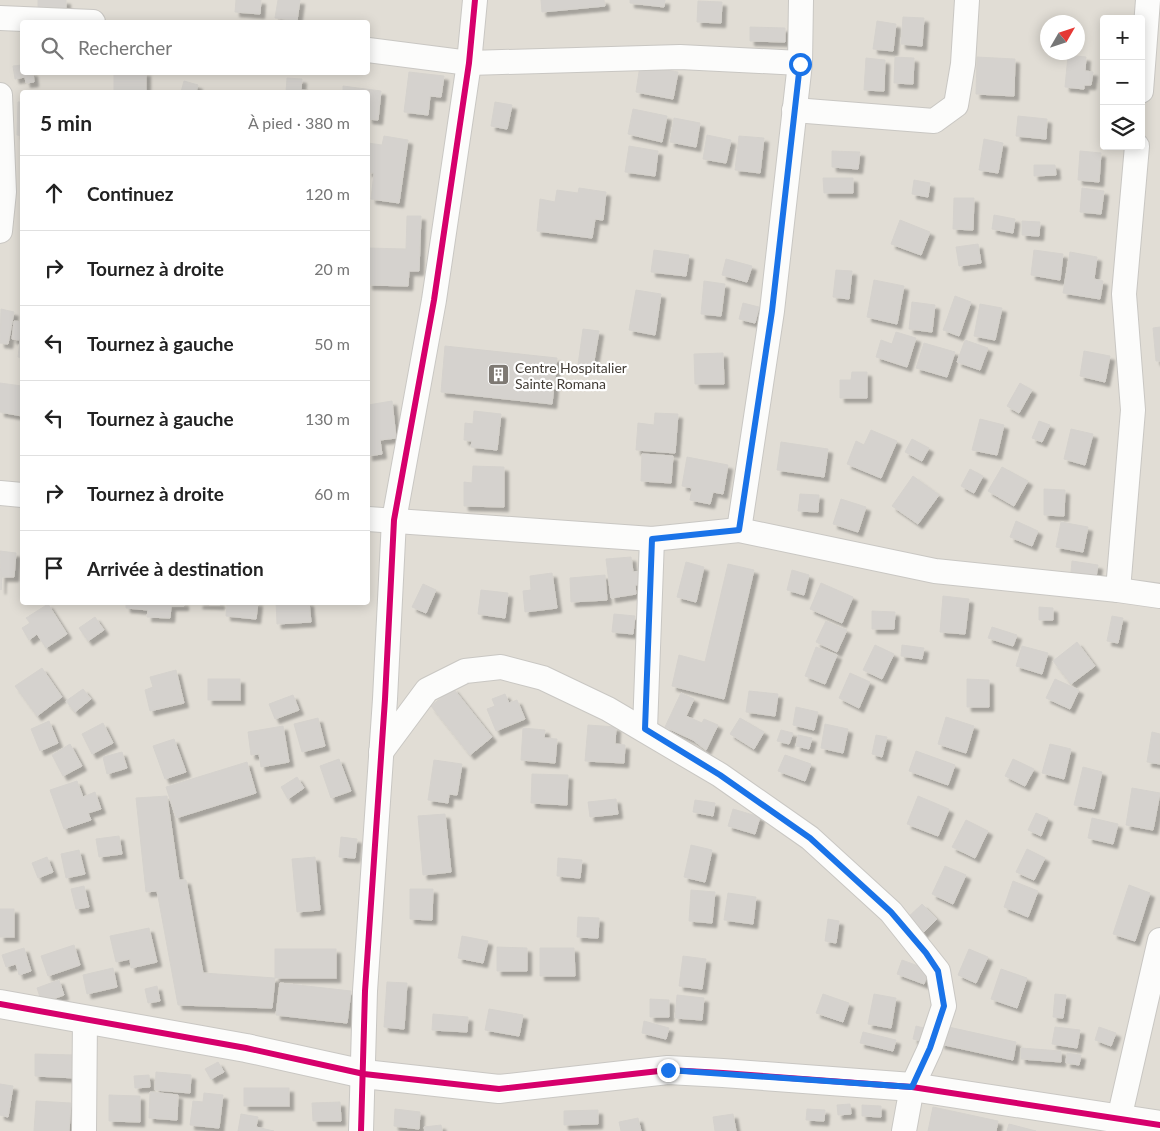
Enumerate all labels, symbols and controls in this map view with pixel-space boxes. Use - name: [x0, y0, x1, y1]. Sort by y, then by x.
- north arrow: [1040, 15, 1085, 60]
- map controls: [1100, 15, 1145, 150]
- button: +: [1100, 15, 1145, 60]
- search box: [20, 20, 370, 75]
- icon: search: [38, 34, 66, 62]
- text: Rechercher: [78, 36, 172, 59]
- route start: [789, 53, 812, 76]
- button: −: [1100, 60, 1145, 105]
- button: layers: [1100, 105, 1145, 150]
- text: 5 min: [40, 110, 92, 135]
- text: À pied · 380 m: [248, 113, 350, 132]
- icon: ahead: [40, 179, 68, 207]
- text: Continuez: [87, 182, 173, 205]
- text: 120 m: [305, 184, 350, 203]
- icon: right: [40, 254, 68, 282]
- text: Tournez à droite: [87, 257, 224, 280]
- text: 20 m: [314, 259, 350, 278]
- icon: left: [40, 329, 68, 357]
- text: Tournez à gauche: [87, 332, 234, 355]
- text: 50 m: [314, 334, 350, 353]
- place label: Centre Hospitalier Sainte Romana: [515, 359, 627, 392]
- building icon: Centre Hospitalier Sainte Romana: [487, 363, 511, 387]
- icon: left: [40, 404, 68, 432]
- text: Tournez à gauche: [87, 407, 234, 430]
- text: 130 m: [305, 409, 350, 428]
- icon: right: [40, 479, 68, 507]
- text: Tournez à droite: [87, 482, 224, 505]
- text: 60 m: [314, 484, 350, 503]
- icon: arrive: [40, 554, 68, 582]
- text: Arrivée à destination: [87, 557, 264, 580]
- route end: [657, 1059, 680, 1082]

